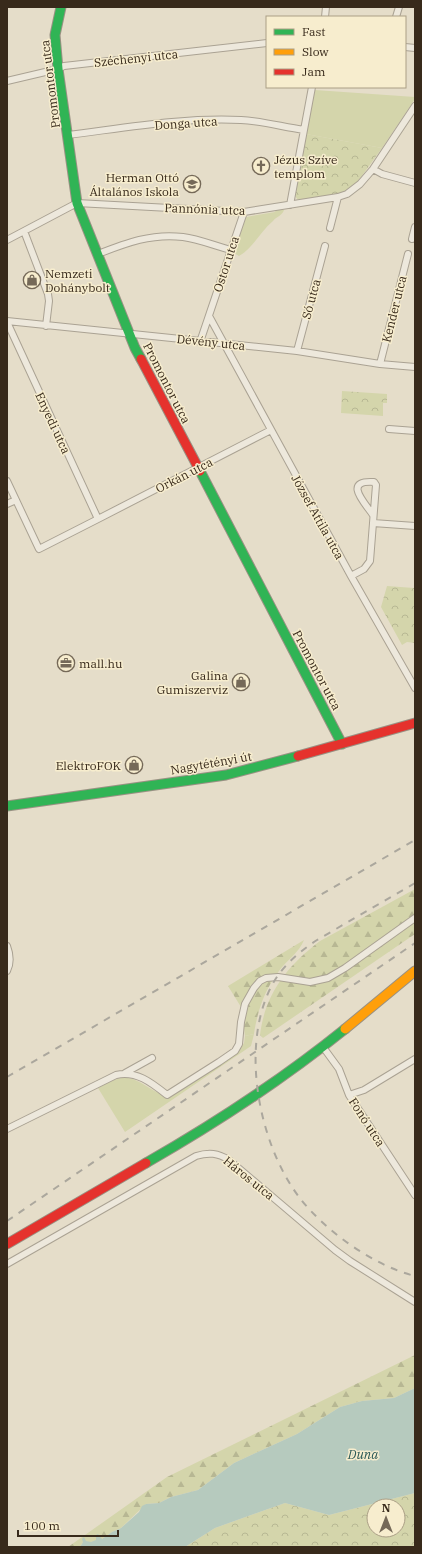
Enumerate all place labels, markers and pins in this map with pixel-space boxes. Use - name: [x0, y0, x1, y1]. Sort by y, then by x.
- place label: Jézus Szíve templom: [274, 152, 337, 181]
- church icon: Jézus Szíve templom: [251, 156, 271, 176]
- place label: Herman Ottó Általános Iskola: [90, 170, 179, 199]
- school or university icon: Herman Ottó Általános Iskola: [182, 174, 202, 194]
- place label: Nemzeti Dohánybolt: [45, 266, 110, 295]
- shop icon: Nemzeti Dohánybolt: [22, 270, 42, 290]
- office icon: mall.hu: [56, 653, 76, 673]
- place label: mall.hu: [79, 656, 123, 671]
- place label: Galina Gumiszerviz: [157, 668, 228, 697]
- shop icon: Galina Gumiszerviz: [231, 672, 251, 692]
- shop icon: ElektroFOK: [124, 755, 144, 775]
- place label: ElektroFOK: [56, 758, 122, 773]

